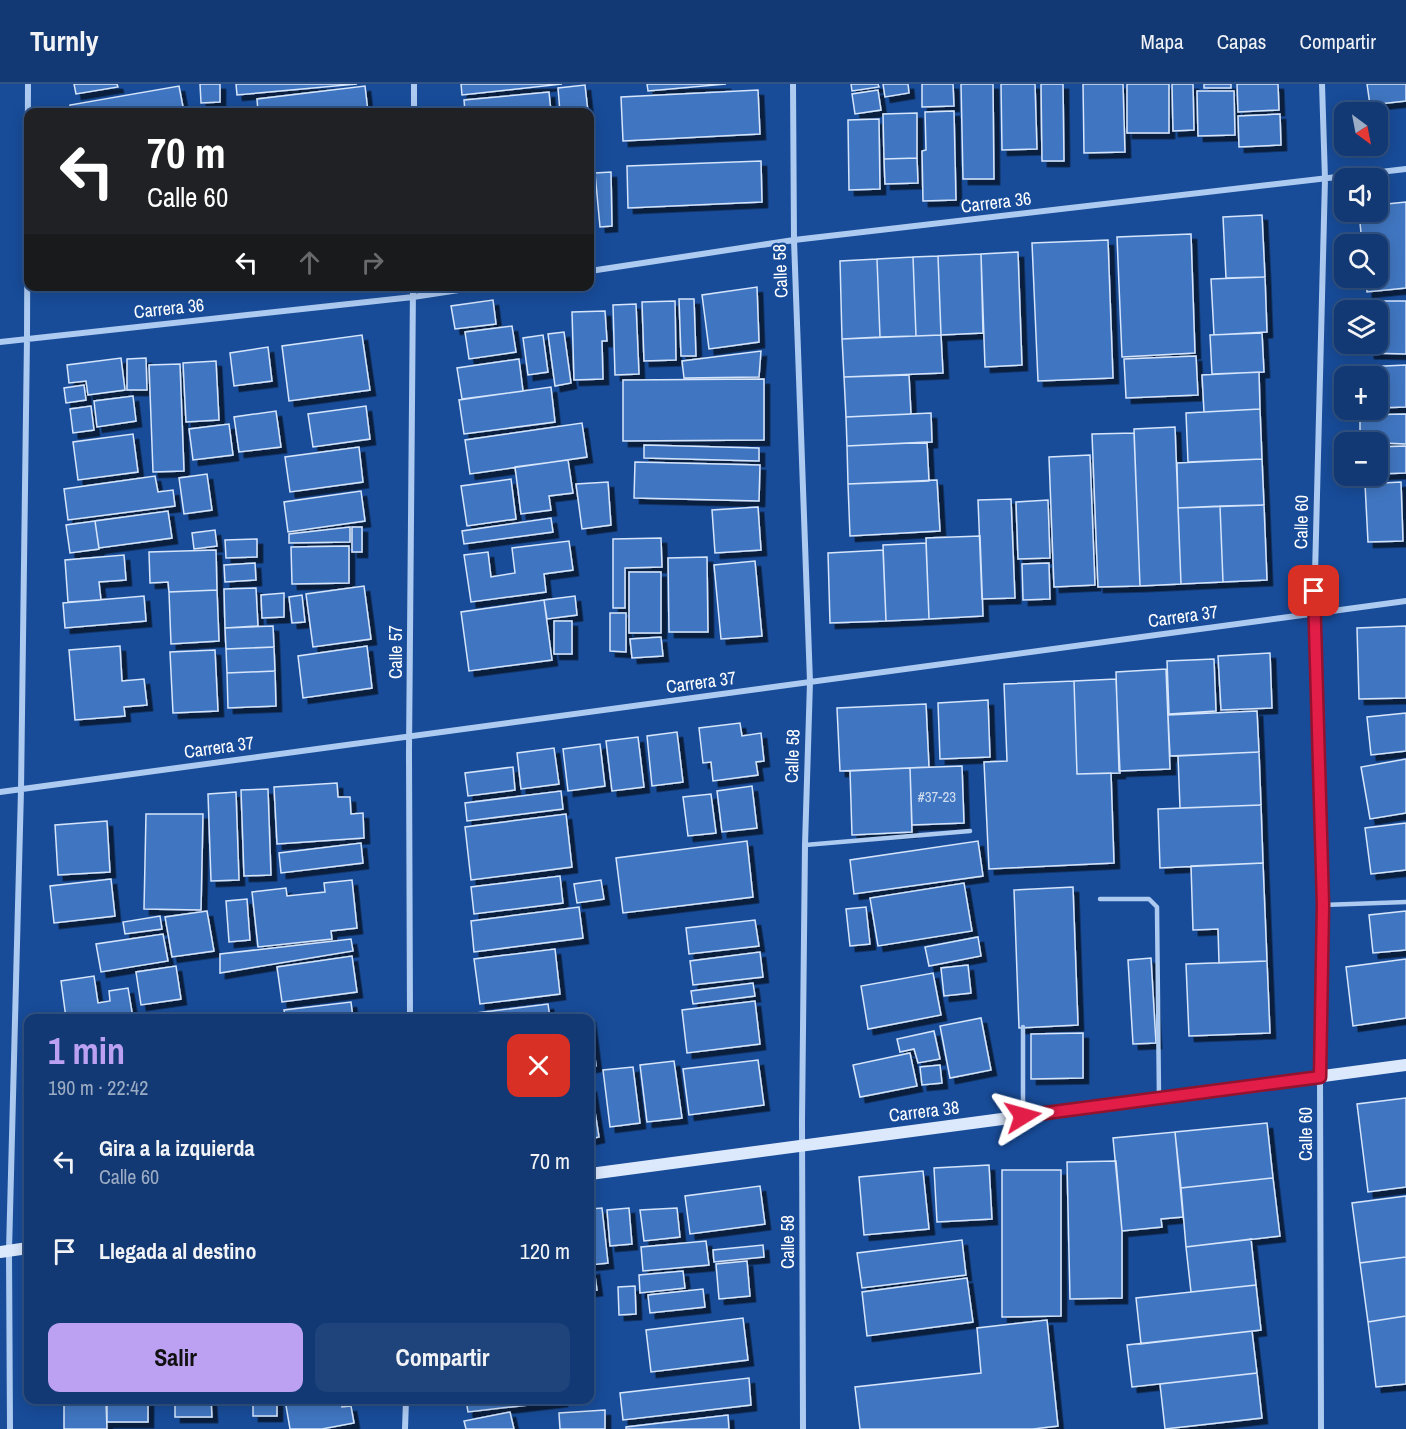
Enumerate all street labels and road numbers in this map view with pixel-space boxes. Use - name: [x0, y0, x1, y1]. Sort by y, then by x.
- street label: Carrera 36: [959, 185, 1033, 219]
- street label: Calle 58: [767, 244, 793, 298]
- street label: Carrera 36: [133, 292, 205, 324]
- street label: Calle 60: [1288, 495, 1314, 549]
- street label: Carrera 37: [1146, 599, 1220, 633]
- street label: Calle 57: [383, 625, 408, 679]
- street label: Carrera 37: [664, 665, 738, 699]
- street label: Calle 58: [779, 729, 805, 783]
- street label: Carrera 37: [182, 730, 256, 764]
- street label: Carrera 38: [887, 1094, 961, 1128]
- street label: Calle 60: [1293, 1107, 1318, 1161]
- street label: Calle 58: [775, 1215, 800, 1269]

